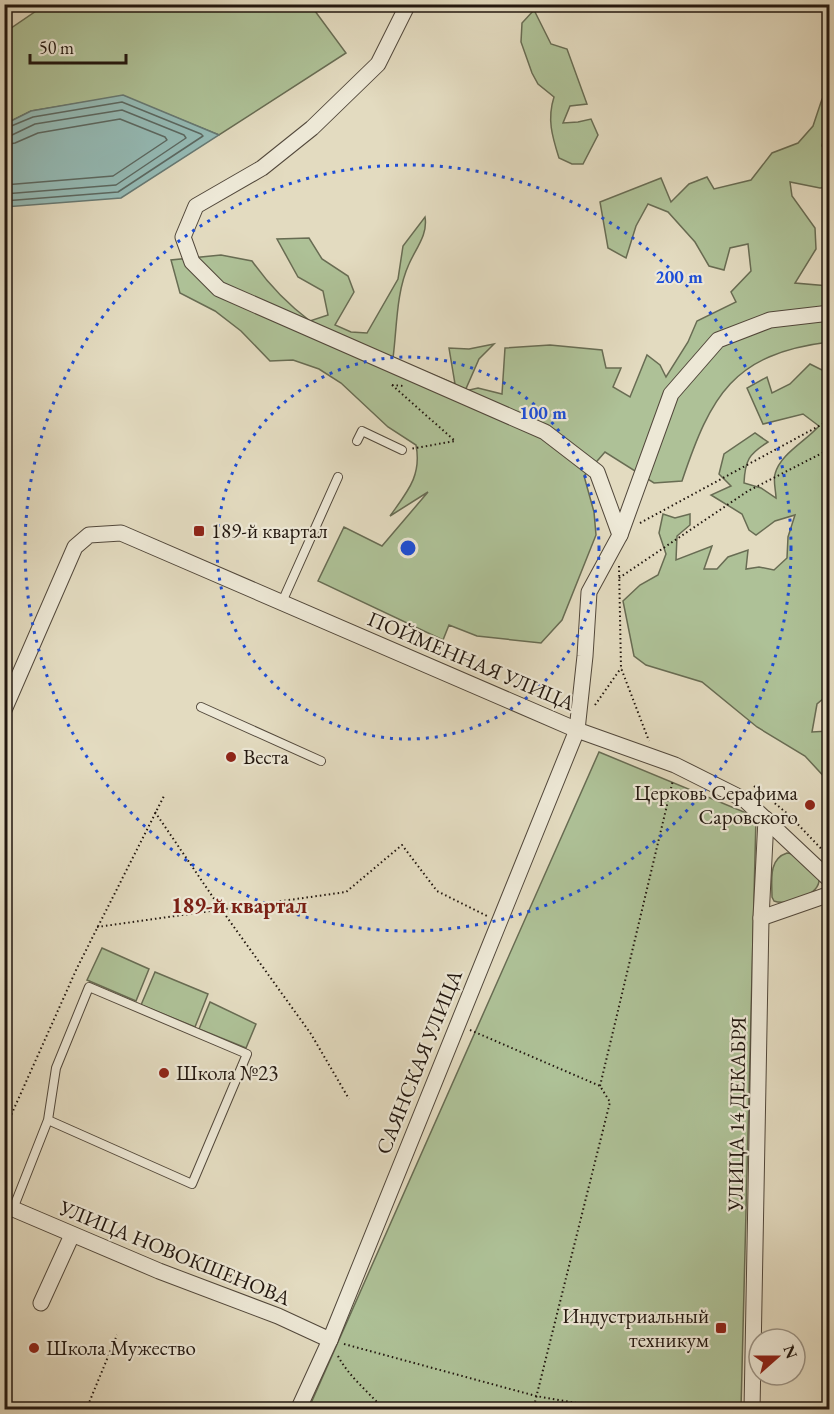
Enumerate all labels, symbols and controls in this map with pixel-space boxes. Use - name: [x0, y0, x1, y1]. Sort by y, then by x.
- scale bar: [30, 27, 126, 65]
- text: 50 m: [39, 36, 74, 59]
- text: 200 m: [655, 265, 703, 288]
- text: 100 m: [519, 401, 567, 424]
- place label: 189-й квартал: [211, 517, 328, 544]
- marker: 189-й квартал: [192, 524, 206, 538]
- centre of rings: [398, 538, 418, 558]
- street label: ПОЙМЕННАЯ УЛИЦА: [364, 605, 579, 717]
- place label: Веста: [243, 743, 289, 770]
- marker: Веста: [224, 750, 238, 764]
- place label: Церковь Серафима Саровского: [634, 779, 799, 830]
- marker: Церковь Серафима Саровского: [803, 798, 817, 812]
- district label: 189-й квартал: [171, 891, 307, 920]
- street label: САЯНСКАЯ УЛИЦА: [369, 965, 468, 1158]
- street label: УЛИЦА 14 ДЕКАБРЯ: [721, 1016, 752, 1213]
- place label: Школа №23: [176, 1059, 278, 1086]
- marker: Школа №23: [157, 1066, 171, 1080]
- street label: УЛИЦА НОВОКШЕНОВА: [54, 1193, 295, 1312]
- place label: Индустриальный техникум: [562, 1302, 709, 1353]
- marker: Индустриальный техникум: [714, 1321, 728, 1335]
- north arrow: [747, 1327, 807, 1387]
- place label: Школа Мужество: [46, 1334, 196, 1361]
- marker: Школа Мужество: [27, 1341, 41, 1355]
- text: N: [778, 1342, 803, 1362]

